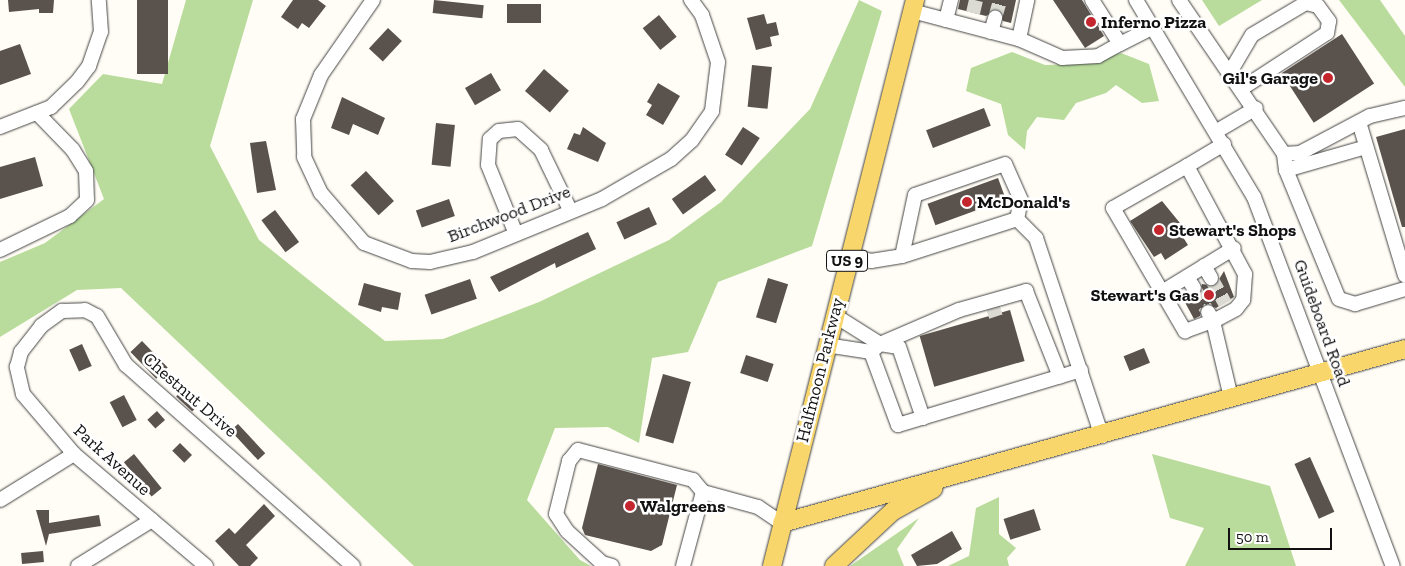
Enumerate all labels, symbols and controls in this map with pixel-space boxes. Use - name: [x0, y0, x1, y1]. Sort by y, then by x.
- place label: Inferno Pizza: [1101, 11, 1206, 33]
- marker: Inferno Pizza: [1085, 16, 1097, 28]
- place label: Gil's Garage: [1222, 67, 1318, 89]
- marker: Gil's Garage: [1322, 72, 1334, 84]
- street label: Birchwood Drive: [444, 181, 574, 247]
- place label: McDonald's: [977, 191, 1070, 213]
- marker: McDonald's: [961, 196, 973, 208]
- place label: Stewart's Shops: [1169, 219, 1296, 241]
- marker: Stewart's Shops: [1153, 224, 1165, 236]
- road number: US 9: [826, 248, 868, 274]
- street label: Guideboard Road: [1289, 256, 1355, 390]
- place label: Stewart's Gas: [1090, 284, 1199, 306]
- marker: Stewart's Gas: [1203, 289, 1215, 301]
- street label: Halfmoon Parkway: [792, 296, 848, 444]
- street label: Chestnut Drive: [138, 348, 242, 442]
- street label: Park Avenue: [69, 420, 155, 500]
- place label: Walgreens: [640, 495, 726, 517]
- marker: Walgreens: [624, 500, 636, 512]
- scale bar: [1230, 518, 1334, 550]
- text: 50 m: [1236, 528, 1269, 546]

